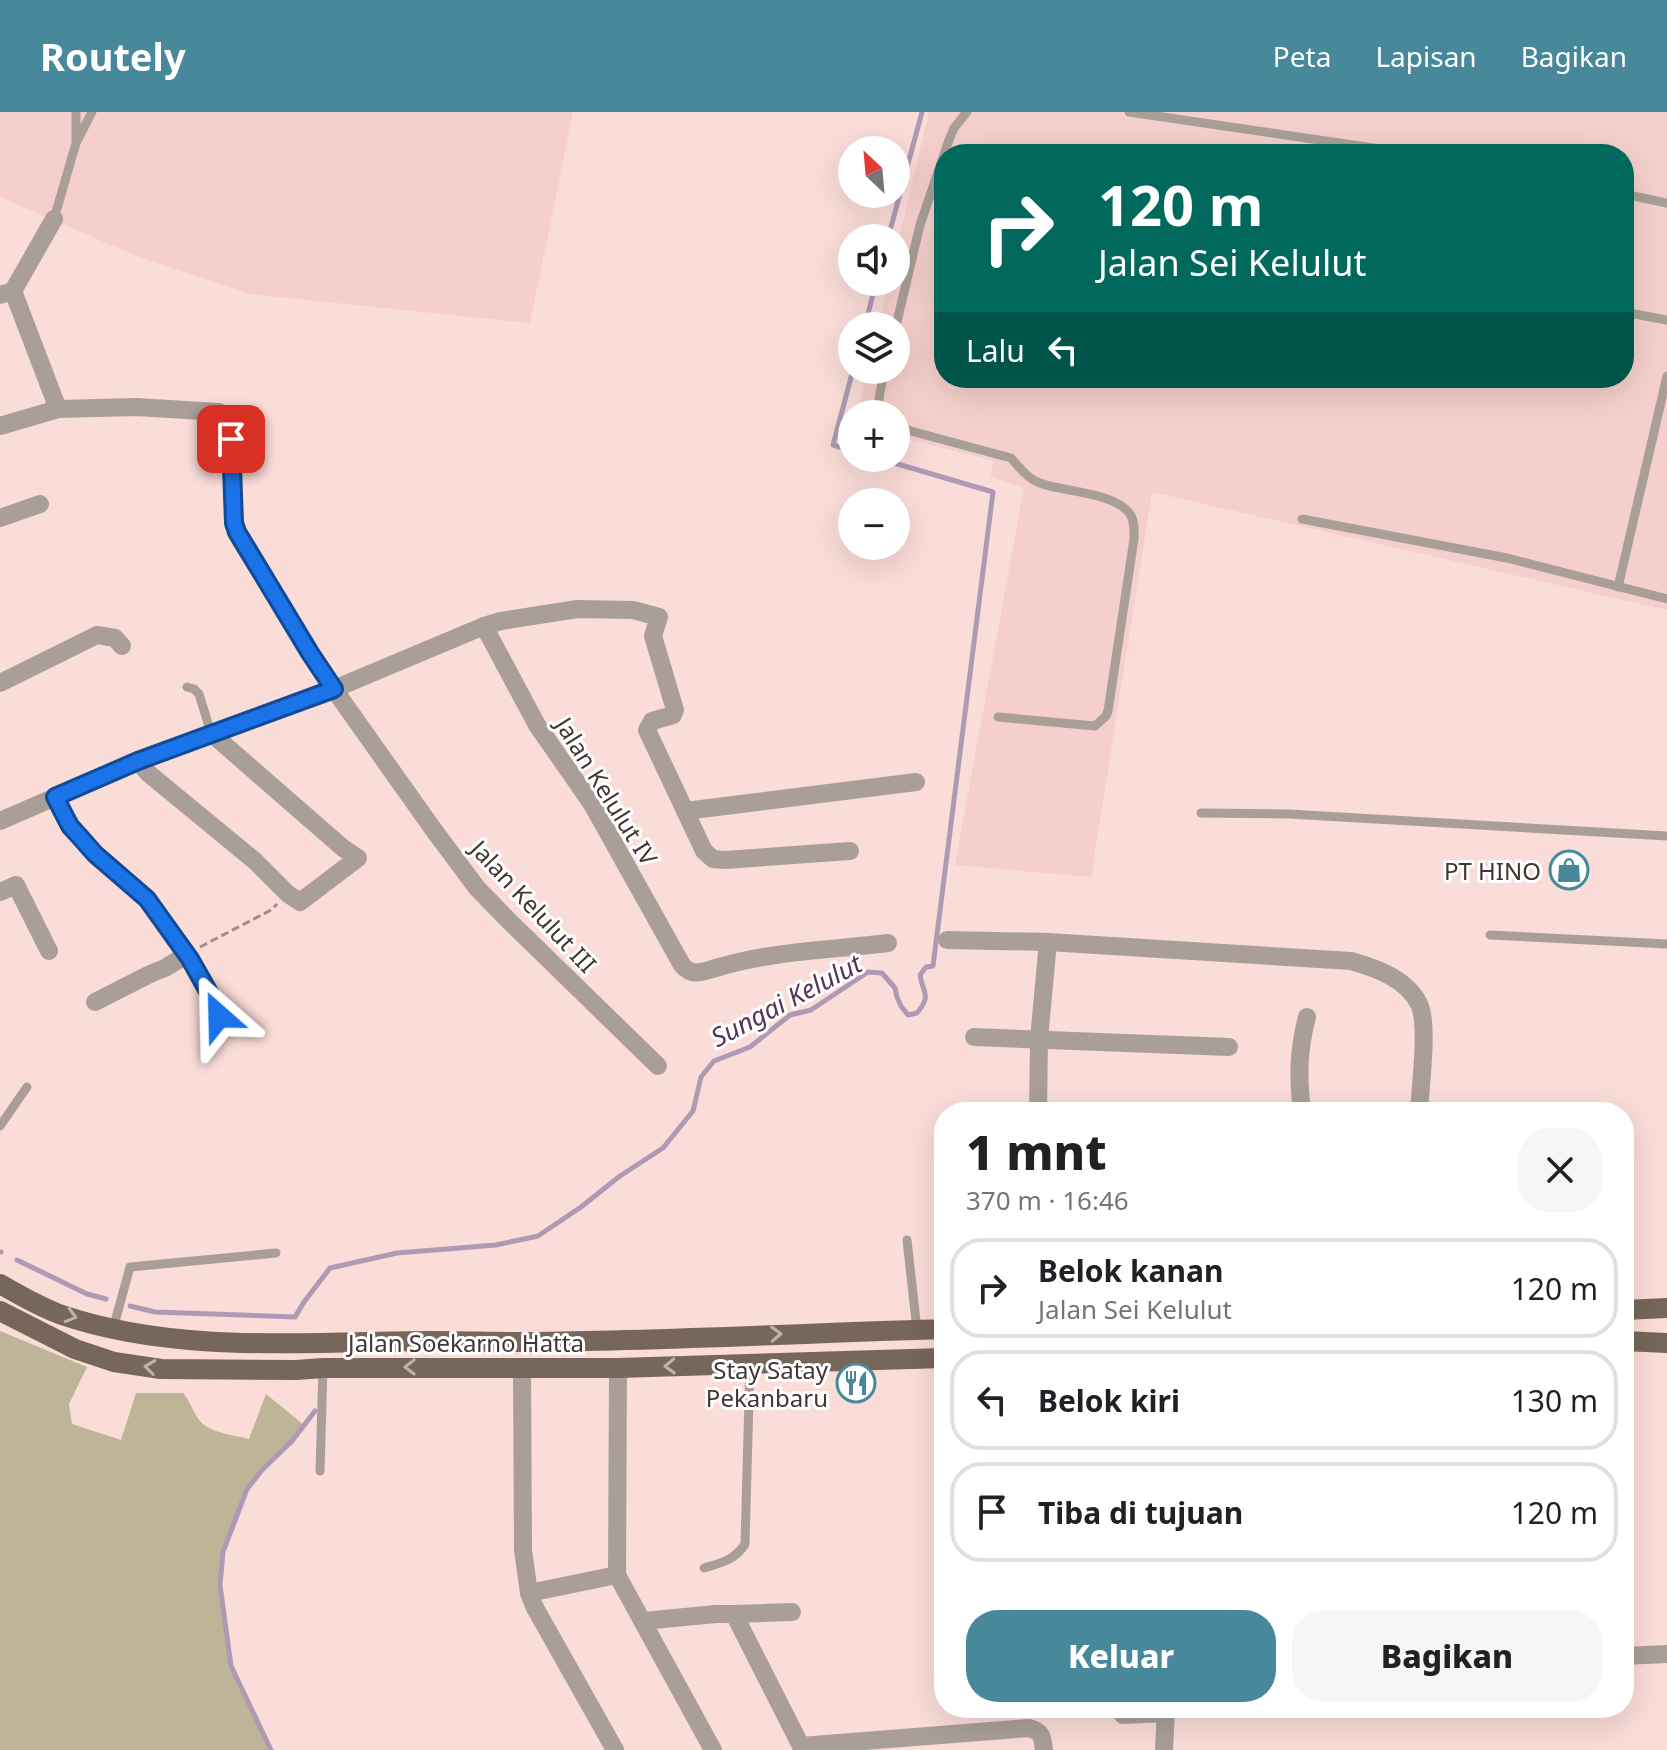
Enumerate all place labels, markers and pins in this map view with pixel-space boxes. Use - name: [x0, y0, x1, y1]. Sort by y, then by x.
- pin: [197, 405, 265, 473]
- shop icon: PT HINO: [1548, 849, 1590, 891]
- place label: PT HINO: [1444, 854, 1541, 887]
- place label: Stay Satay Pekanbaru: [706, 1353, 829, 1414]
- restaurant icon: Stay Satay Pekanbaru: [835, 1362, 877, 1404]

